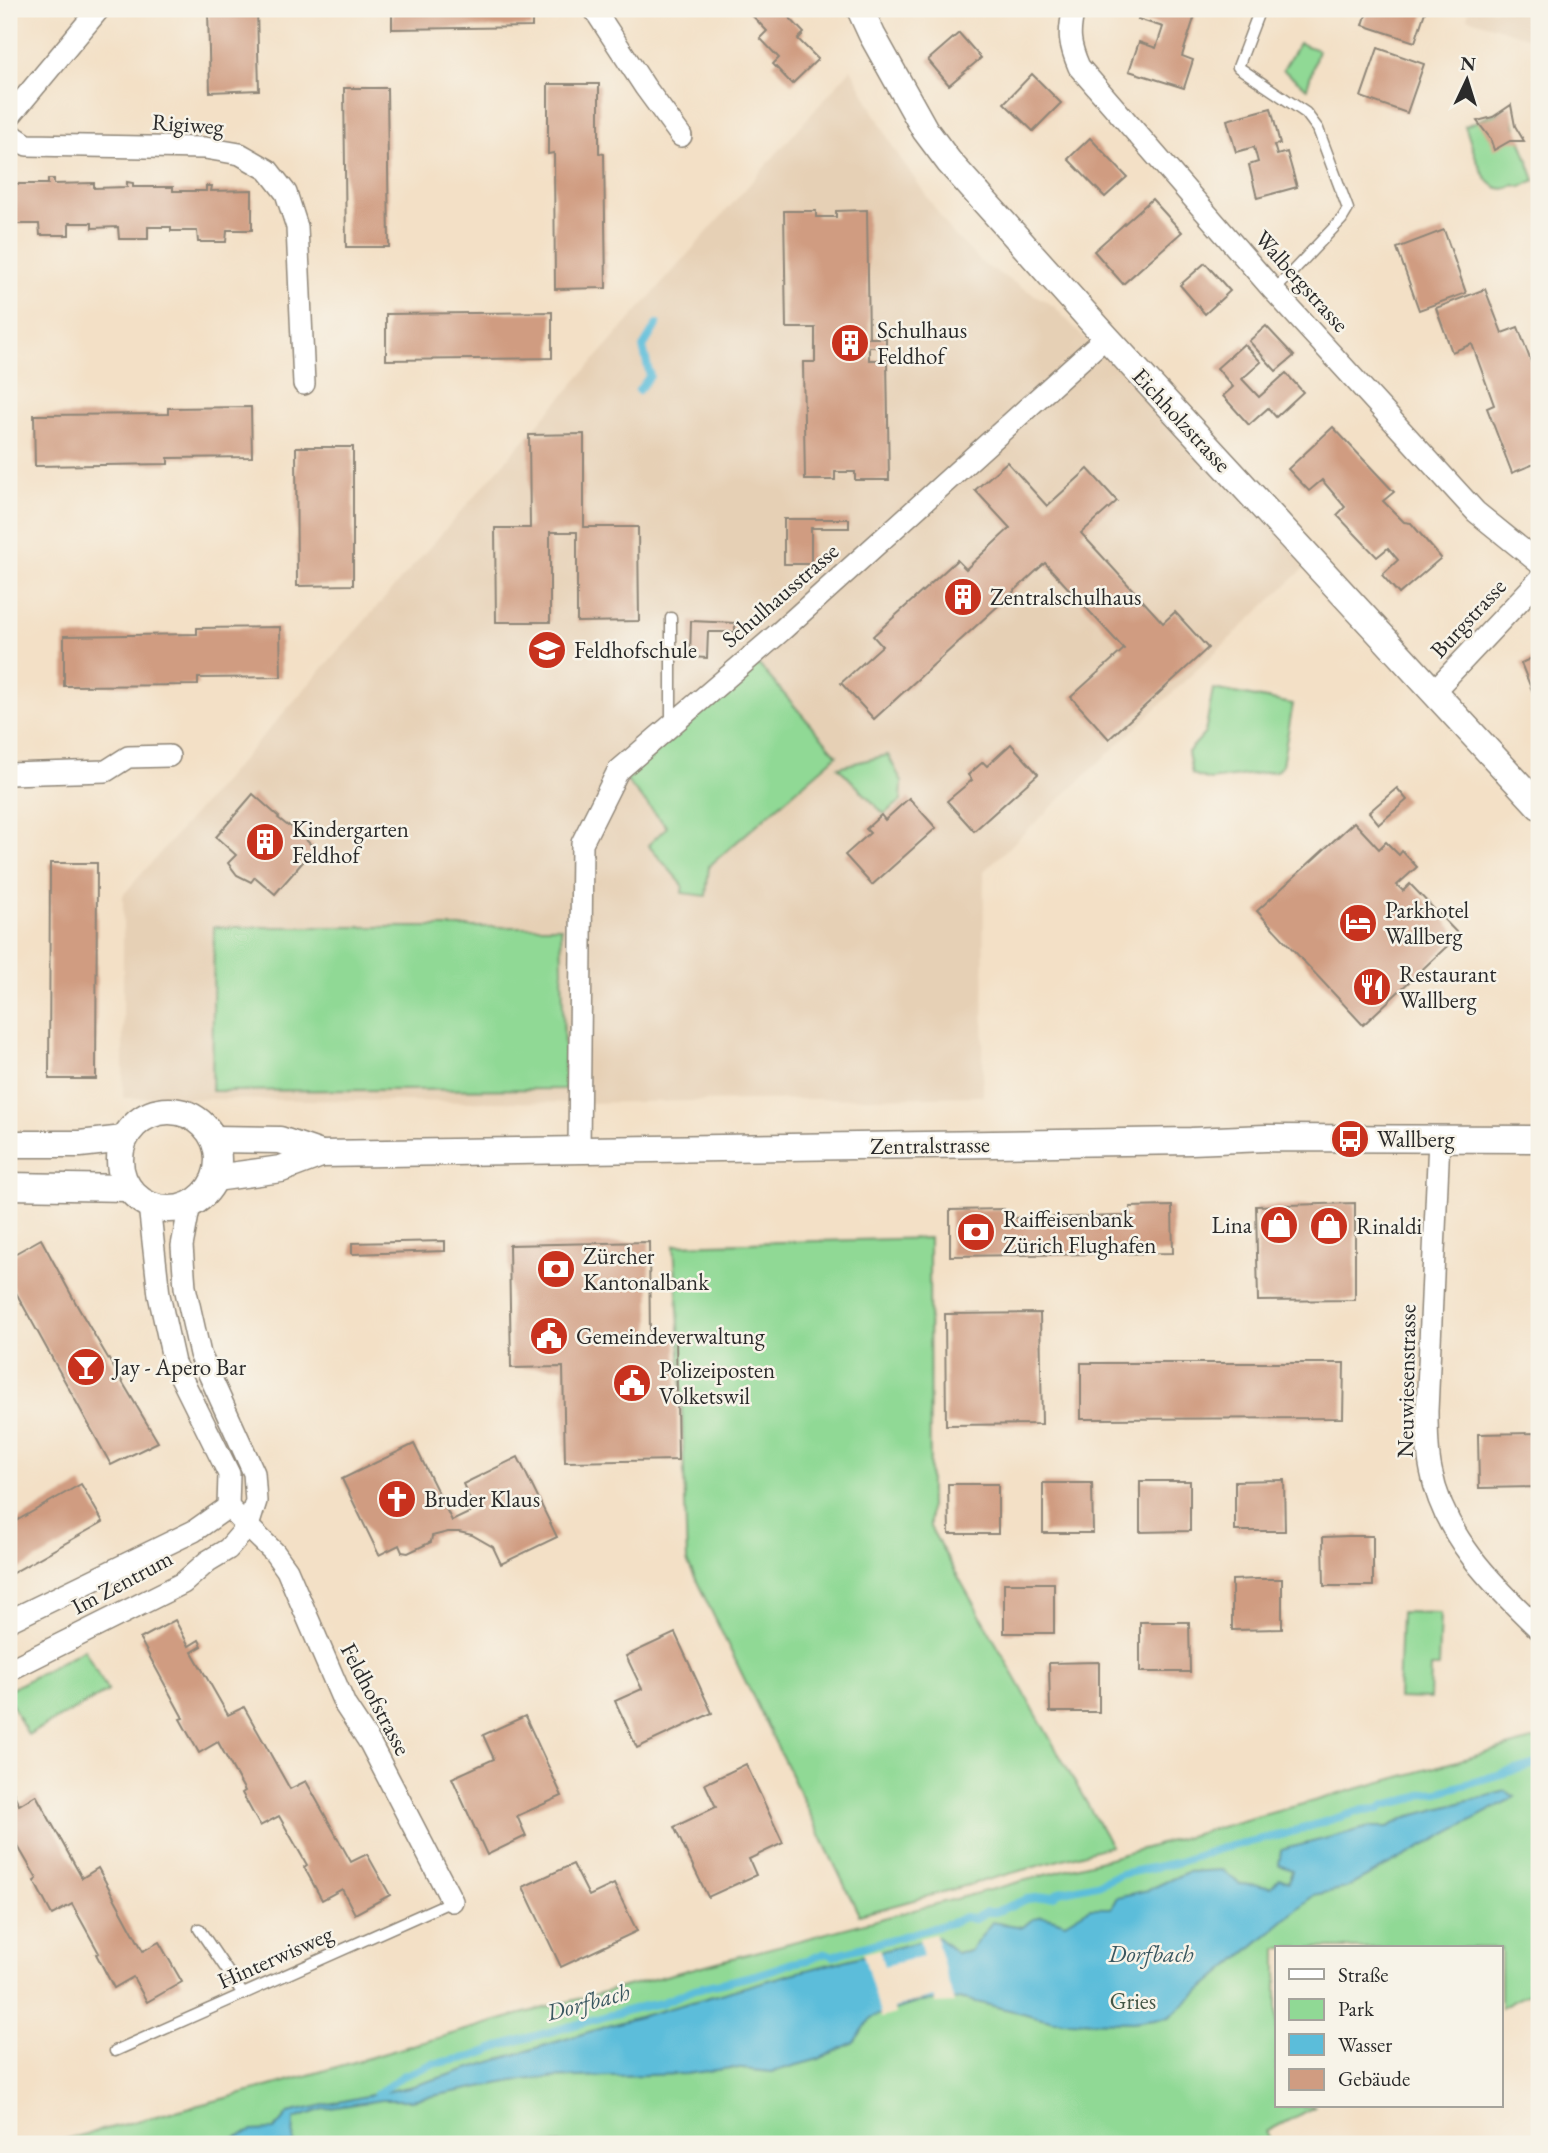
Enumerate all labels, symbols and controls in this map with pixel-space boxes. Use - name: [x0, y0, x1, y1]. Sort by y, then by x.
- north arrow: [1432, 46, 1502, 116]
- text: N: [1460, 51, 1477, 77]
- street label: Rigiweg: [151, 107, 226, 142]
- street label: Walbergstrasse: [1248, 224, 1356, 338]
- place label: Schulhaus Feldhof: [877, 315, 967, 371]
- building icon: Schulhaus Feldhof: [829, 322, 871, 364]
- street label: Eichholzstrasse: [1126, 361, 1238, 479]
- street label: Schulhausstrasse: [715, 536, 845, 654]
- street label: Burgstrasse: [1423, 572, 1513, 664]
- building icon: Zentralschulhaus: [942, 576, 984, 618]
- place label: Zentralschulhaus: [990, 582, 1141, 612]
- school or university icon: Feldhofschule: [526, 629, 568, 671]
- place label: Feldhofschule: [574, 635, 697, 665]
- place label: Kindergarten Feldhof: [292, 814, 409, 870]
- building icon: Kindergarten Feldhof: [244, 821, 286, 863]
- place label: Parkhotel Wallberg: [1385, 895, 1470, 951]
- hotel icon: Parkhotel Wallberg: [1337, 902, 1379, 944]
- place label: Restaurant Wallberg: [1399, 959, 1497, 1015]
- restaurant icon: Restaurant Wallberg: [1351, 966, 1393, 1008]
- bus stop icon: Wallberg: [1329, 1118, 1371, 1160]
- place label: Wallberg: [1377, 1124, 1455, 1154]
- street label: Zentralstrasse: [870, 1129, 990, 1161]
- place label: Raiffeisenbank Zürich Flughafen: [1003, 1204, 1156, 1260]
- shop icon: Lina: [1258, 1204, 1300, 1246]
- shop icon: Rinaldi: [1308, 1205, 1350, 1247]
- place label: Lina: [1212, 1210, 1253, 1240]
- bank icon: Raiffeisenbank Zürich Flughafen: [955, 1211, 997, 1253]
- place label: Rinaldi: [1356, 1211, 1423, 1241]
- place label: Zürcher Kantonalbank: [583, 1241, 710, 1297]
- bank icon: Zürcher Kantonalbank: [535, 1248, 577, 1290]
- street label: Neuwiesenstrasse: [1390, 1304, 1422, 1458]
- public building icon: Gemeindeverwaltung: [528, 1315, 570, 1357]
- place label: Gemeindeverwaltung: [576, 1321, 766, 1351]
- bar icon: Jay - Apero Bar: [65, 1346, 107, 1388]
- place label: Jay - Apero Bar: [111, 1352, 247, 1382]
- place label: Polizeiposten Volketswil: [659, 1355, 775, 1411]
- public building icon: Polizeiposten Volketswil: [611, 1362, 653, 1404]
- church icon: Bruder Klaus: [376, 1478, 418, 1520]
- place label: Bruder Klaus: [424, 1484, 540, 1514]
- street label: Im Zentrum: [66, 1543, 178, 1621]
- street label: Feldhofstrasse: [334, 1638, 418, 1760]
- street label: Hinterwisweg: [213, 1918, 338, 1996]
- water label: Dorfbach: [1107, 1938, 1194, 1969]
- legend: [1275, 1946, 1502, 2108]
- text: Straße: [1338, 1961, 1389, 1988]
- water label: Dorfbach: [542, 1975, 633, 2028]
- park label: Gries: [1110, 1986, 1156, 2016]
- text: Park: [1338, 1995, 1375, 2022]
- text: Wasser: [1338, 2031, 1392, 2058]
- text: Gebäude: [1338, 2065, 1410, 2092]

